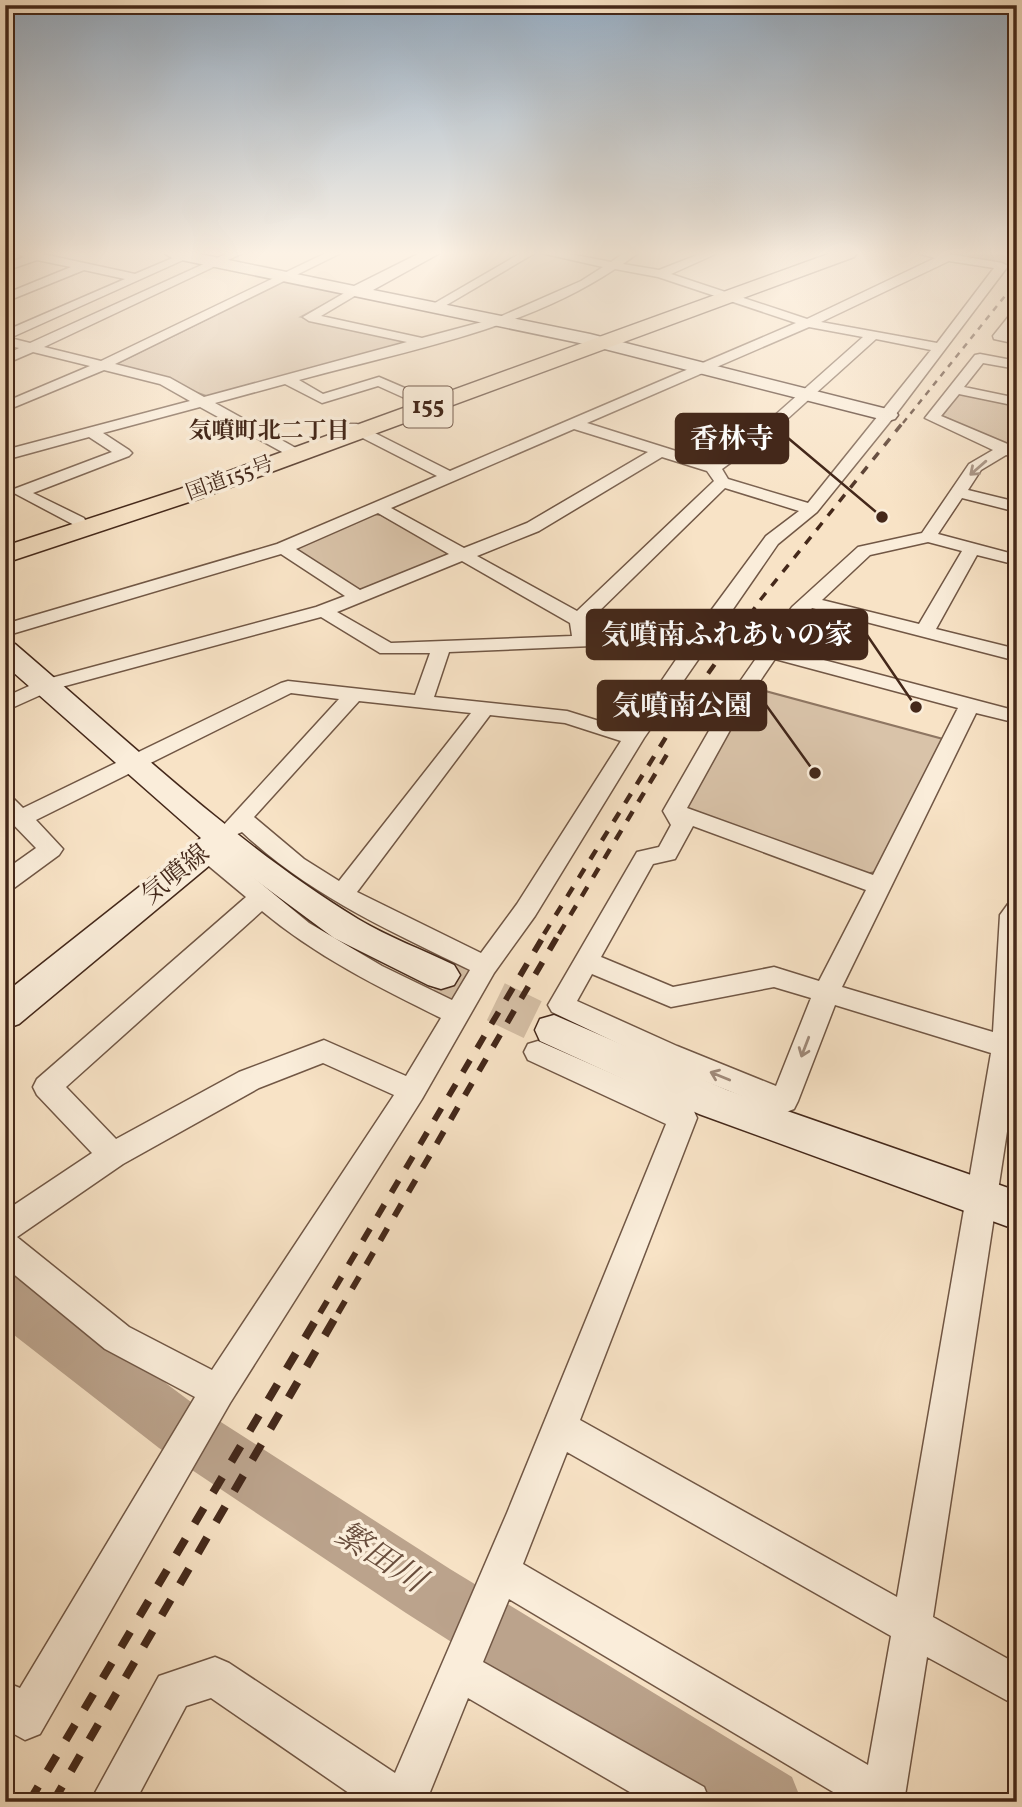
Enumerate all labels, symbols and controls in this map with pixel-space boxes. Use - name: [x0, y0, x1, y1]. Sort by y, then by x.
- road number: 155: [404, 386, 452, 428]
- callout: 香林寺: [676, 414, 788, 463]
- district label: 気噴町北二丁目: [189, 416, 350, 448]
- text: 香林寺: [690, 421, 774, 460]
- street label: 国道155号: [182, 450, 278, 508]
- one-way arrow: [969, 459, 987, 475]
- callout: 気噴南ふれあいの家: [587, 610, 867, 659]
- text: 気噴南ふれあいの家: [601, 617, 853, 656]
- callout: 気噴南公園: [598, 681, 766, 730]
- text: 気噴南公園: [612, 688, 752, 727]
- street label: 気噴線: [134, 836, 218, 914]
- one-way arrow: [798, 1035, 811, 1057]
- one-way arrow: [710, 1068, 732, 1081]
- water label: 繁田川: [325, 1513, 436, 1607]

